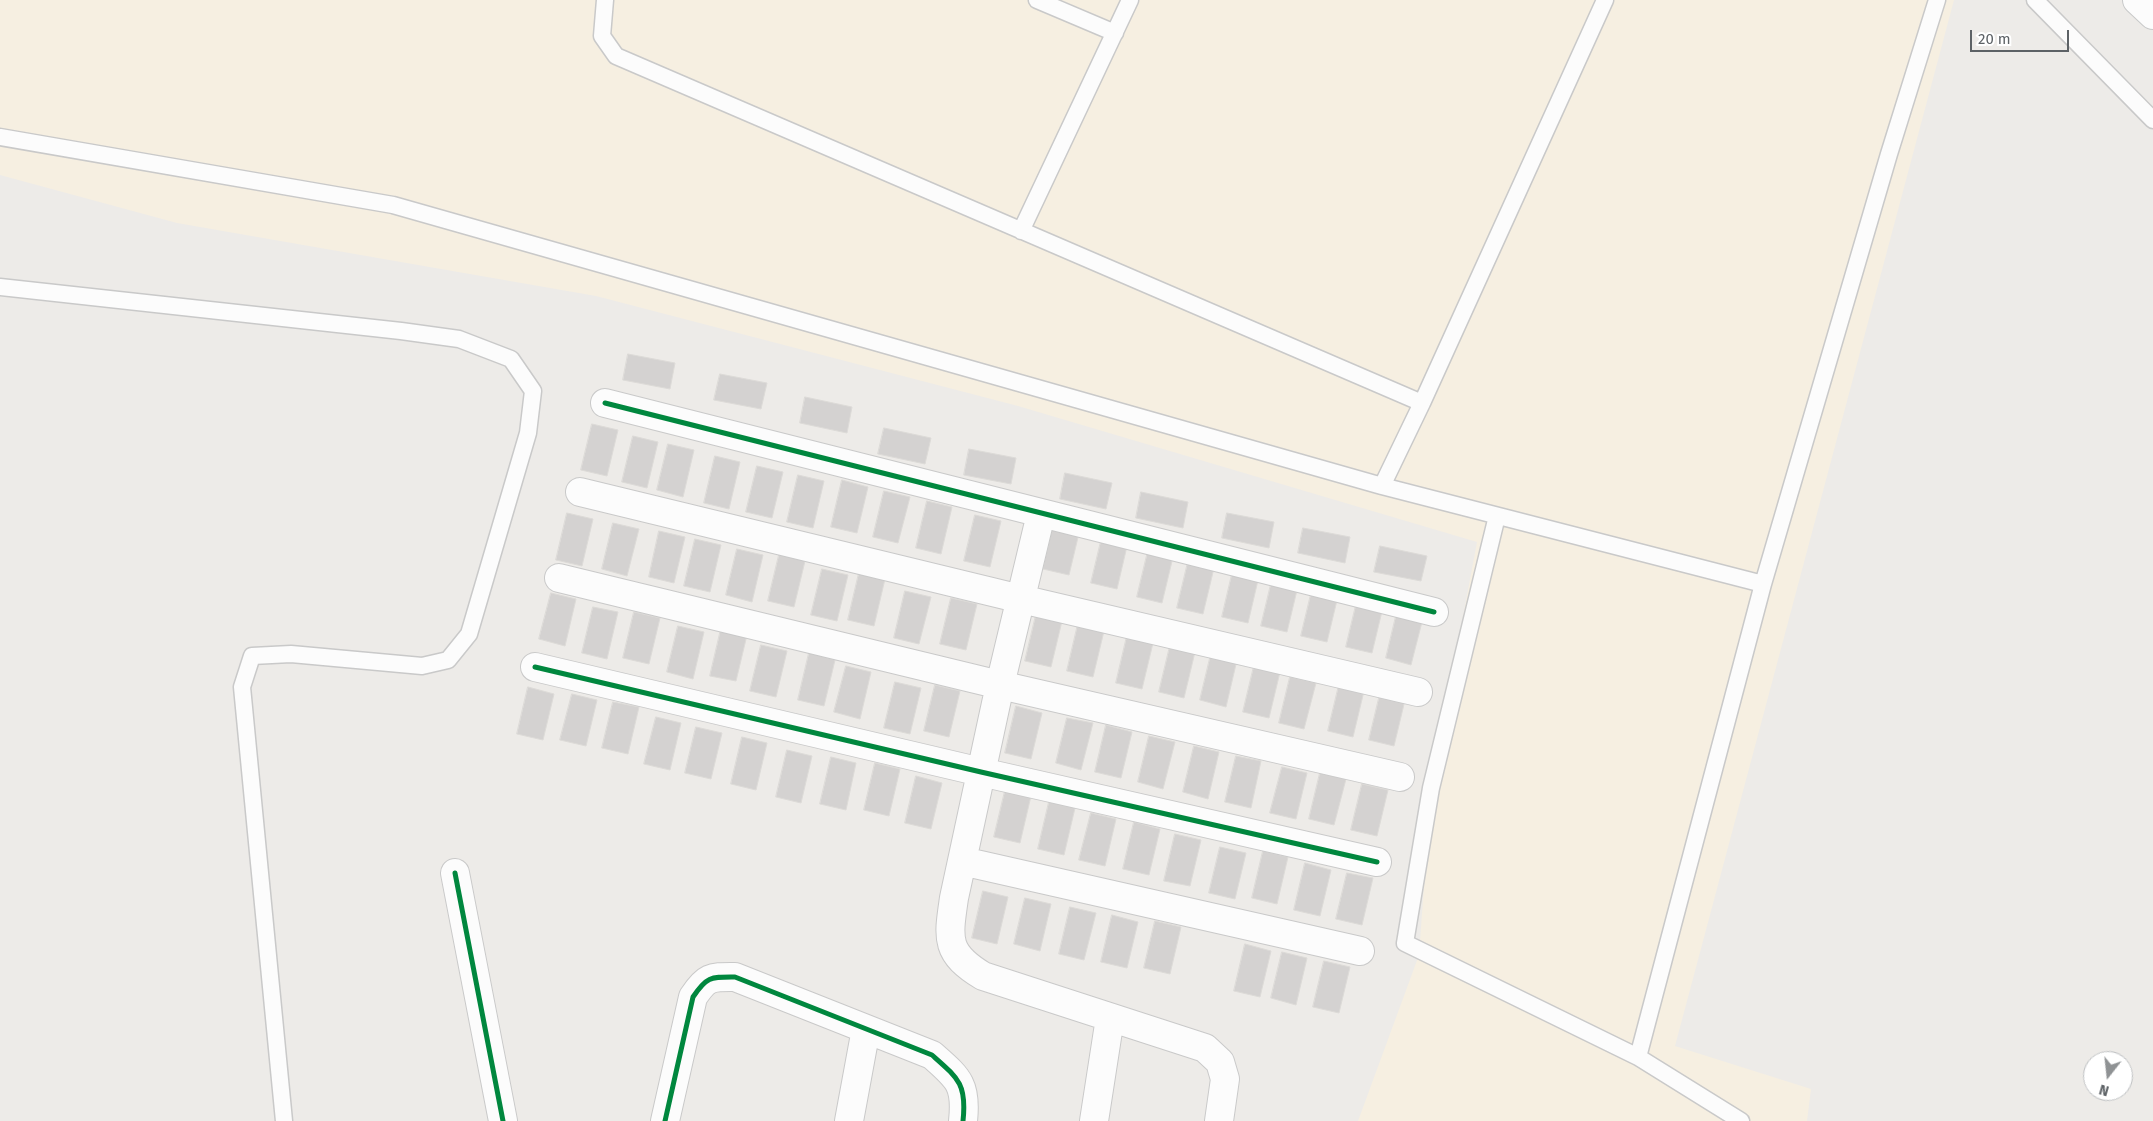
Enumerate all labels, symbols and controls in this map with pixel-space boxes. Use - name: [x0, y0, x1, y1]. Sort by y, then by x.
- scale bar: [1973, 20, 2072, 52]
- text: 20 m: [1978, 30, 2011, 48]
- north arrow: [2083, 1051, 2133, 1101]
- text: N: [2097, 1080, 2111, 1099]

